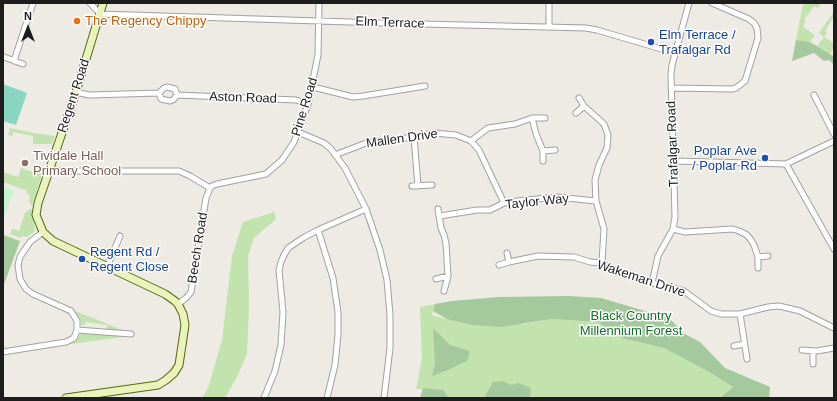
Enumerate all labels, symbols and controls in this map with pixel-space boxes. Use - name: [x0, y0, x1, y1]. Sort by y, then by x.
- north arrow: [8, 8, 48, 48]
- text: N: [24, 10, 32, 22]
- place label: The Regency Chippy: [85, 13, 206, 29]
- street label: Elm Terrace: [355, 14, 425, 32]
- marker: The Regency Chippy: [72, 16, 82, 26]
- place label: Elm Terrace / Trafalgar Rd: [659, 27, 736, 58]
- marker: Elm Terrace / Trafalgar Rd: [646, 37, 656, 47]
- street label: Regent Road: [55, 57, 93, 135]
- street label: Pine Road: [289, 76, 321, 138]
- street label: Aston Road: [209, 89, 277, 107]
- street label: Trafalgar Road: [664, 101, 682, 187]
- street label: Mallen Drive: [365, 126, 439, 152]
- place label: Poplar Ave / Poplar Rd: [692, 143, 757, 174]
- place label: Tividale Hall Primary School: [33, 148, 121, 179]
- marker: Poplar Ave / Poplar Rd: [760, 153, 770, 163]
- marker: Tividale Hall Primary School: [20, 158, 30, 168]
- street label: Taylor Way: [504, 191, 570, 213]
- street label: Beech Road: [185, 211, 211, 285]
- place label: Regent Rd / Regent Close: [90, 244, 169, 275]
- marker: Regent Rd / Regent Close: [77, 254, 87, 264]
- street label: Wakeman Drive: [595, 257, 687, 301]
- park label: Black Country Millennium Forest: [580, 308, 682, 339]

